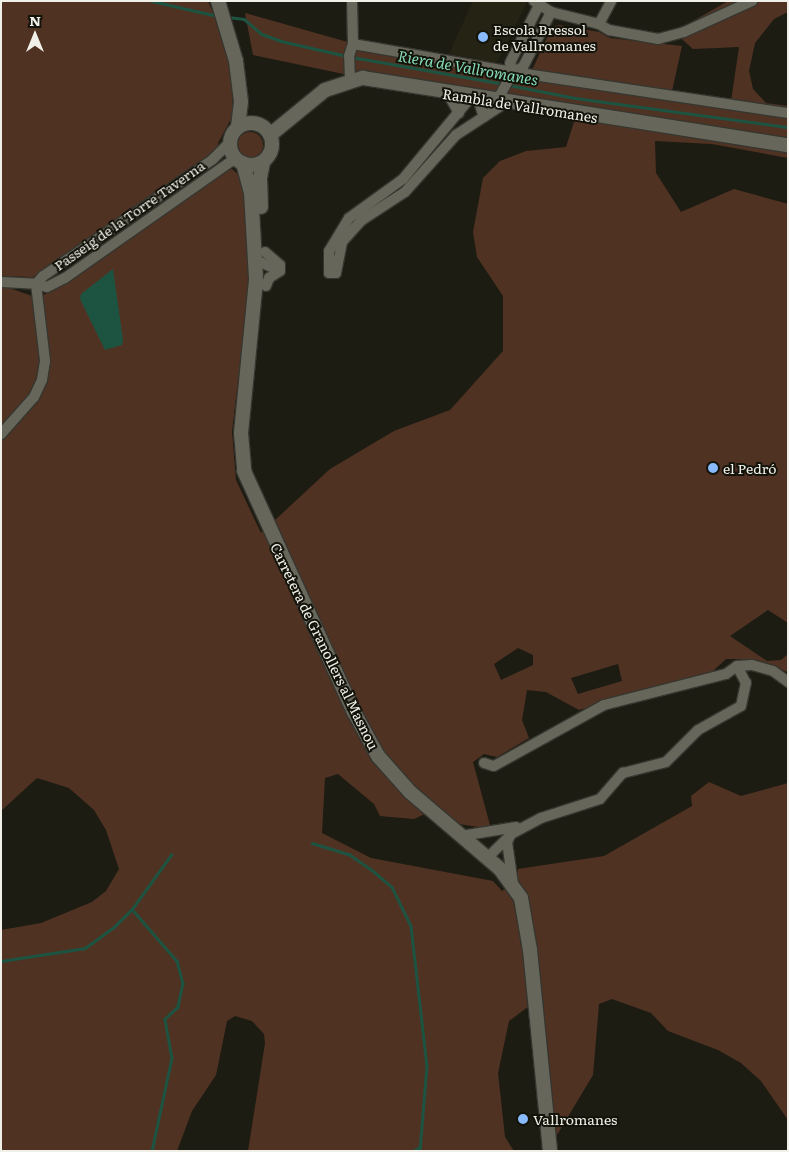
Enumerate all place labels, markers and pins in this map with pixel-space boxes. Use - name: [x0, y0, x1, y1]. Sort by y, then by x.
- place label: Escola Bressol de Vallromanes: [493, 21, 596, 54]
- marker: Escola Bressol de Vallromanes: [477, 31, 489, 43]
- place label: el Pedró: [723, 460, 776, 476]
- marker: el Pedró: [707, 462, 719, 474]
- place label: Vallromanes: [533, 1111, 617, 1127]
- marker: Vallromanes: [517, 1113, 529, 1125]

